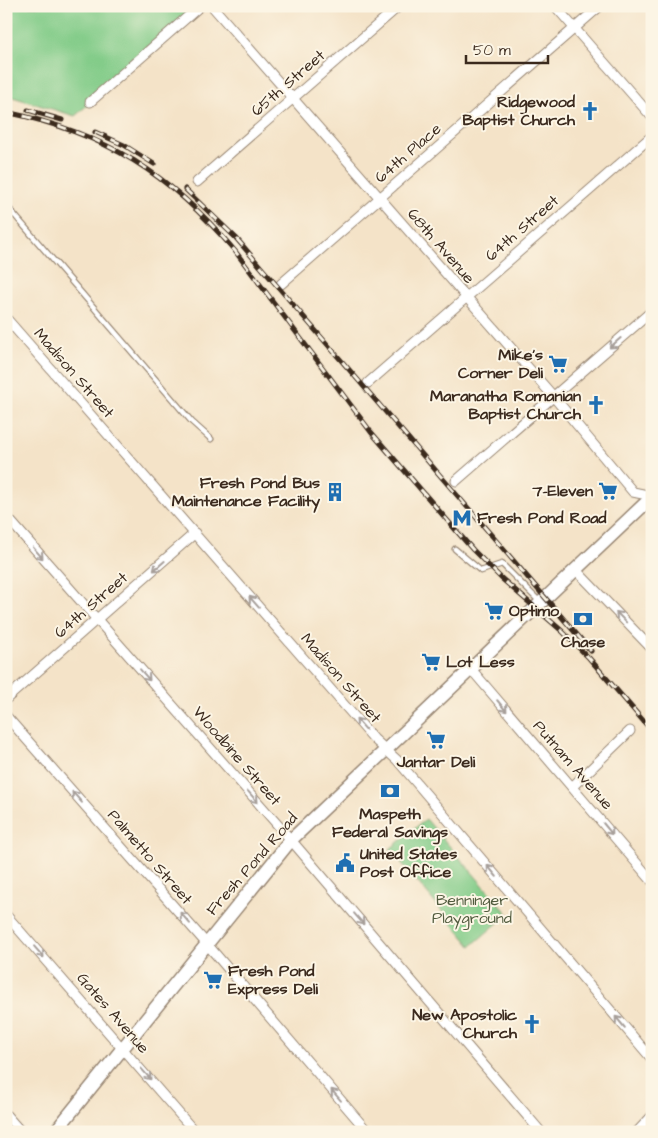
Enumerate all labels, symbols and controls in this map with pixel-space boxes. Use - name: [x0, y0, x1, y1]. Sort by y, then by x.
- scale bar: [466, 32, 548, 64]
- text: 50 m: [473, 40, 511, 61]
- street label: 65th Street: [246, 44, 330, 121]
- place label: Ridgewood Baptist Church: [463, 91, 576, 131]
- church icon: Ridgewood Baptist Church: [579, 100, 601, 122]
- street label: 64th Place: [370, 118, 446, 188]
- street label: 64th Street: [480, 189, 564, 266]
- street label: 68th Avenue: [402, 204, 480, 289]
- street label: Madison Street: [29, 323, 120, 423]
- one-way arrow: [608, 337, 621, 348]
- place label: Mike's Corner Deli: [458, 344, 544, 384]
- supermarket icon: Mike's Corner Deli: [547, 353, 569, 375]
- place label: Maranatha Romanian Baptist Church: [430, 385, 582, 425]
- church icon: Maranatha Romanian Baptist Church: [585, 394, 607, 416]
- place label: Fresh Pond Bus Maintenance Facility: [172, 472, 320, 513]
- place label: 7-Eleven: [532, 480, 593, 502]
- supermarket icon: 7-Eleven: [597, 480, 619, 502]
- building icon: Fresh Pond Bus Maintenance Facility: [324, 481, 346, 503]
- metro station icon: Fresh Pond Road: [451, 507, 473, 529]
- place label: Fresh Pond Road: [477, 507, 607, 529]
- one-way arrow: [32, 546, 44, 559]
- one-way arrow: [152, 560, 165, 571]
- street label: 64th Street: [49, 566, 133, 643]
- one-way arrow: [248, 595, 260, 608]
- supermarket icon: Optimo: [483, 600, 505, 622]
- place label: Optimo: [509, 600, 560, 622]
- bank icon: Chase: [572, 608, 594, 630]
- one-way arrow: [615, 610, 627, 623]
- street label: Madison Street: [296, 628, 387, 728]
- place label: Chase: [561, 631, 605, 653]
- supermarket icon: Lot Less: [420, 651, 442, 673]
- place label: Lot Less: [446, 651, 515, 673]
- one-way arrow: [139, 668, 150, 681]
- one-way arrow: [497, 699, 508, 712]
- street label: Woodbine Street: [188, 702, 287, 811]
- street label: Putnam Avenue: [528, 716, 618, 815]
- one-way arrow: [355, 718, 366, 731]
- supermarket icon: Jantar Deli: [425, 729, 447, 751]
- place label: Jantar Deli: [396, 751, 476, 773]
- bank icon: Maspeth Federal Savings: [379, 780, 401, 802]
- one-way arrow: [71, 790, 83, 803]
- one-way arrow: [247, 790, 258, 803]
- place label: Maspeth Federal Savings: [332, 803, 448, 845]
- street label: Palmetto Street: [102, 805, 198, 910]
- street label: Fresh Pond Road: [201, 808, 303, 920]
- one-way arrow: [602, 823, 614, 836]
- place label: United States Post Office: [360, 843, 457, 883]
- public building icon: United States Post Office: [334, 852, 356, 874]
- one-way arrow: [486, 865, 498, 878]
- park label: Benninger Playground: [432, 889, 512, 930]
- one-way arrow: [179, 912, 190, 925]
- one-way arrow: [354, 913, 365, 926]
- one-way arrow: [33, 945, 44, 958]
- place label: Fresh Pond Express Deli: [228, 960, 318, 1000]
- street label: Gates Avenue: [72, 968, 155, 1059]
- supermarket icon: Fresh Pond Express Deli: [202, 969, 224, 991]
- place label: New Apostolic Church: [412, 1004, 518, 1044]
- church icon: New Apostolic Church: [521, 1013, 543, 1035]
- one-way arrow: [614, 1015, 626, 1028]
- one-way arrow: [140, 1067, 151, 1080]
- one-way arrow: [331, 1088, 342, 1101]

